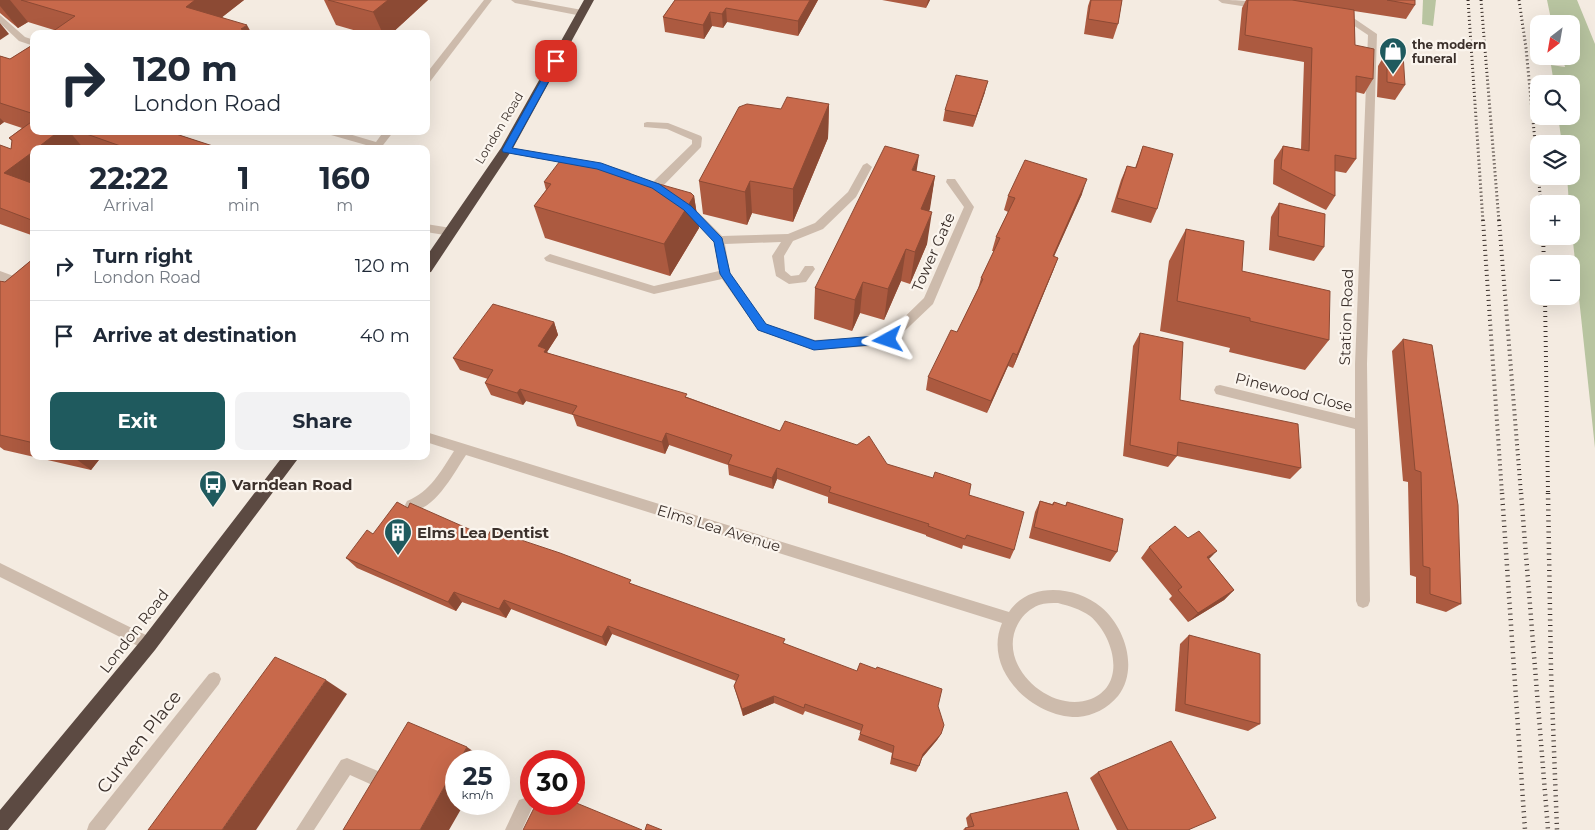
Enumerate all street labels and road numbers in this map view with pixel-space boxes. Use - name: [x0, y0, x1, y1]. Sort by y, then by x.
- street label: London Road: [472, 89, 526, 167]
- street label: Tower Gate: [907, 210, 959, 294]
- street label: Station Road: [1335, 268, 1357, 366]
- street label: Pinewood Close: [1233, 368, 1355, 416]
- street label: Elms Lea Avenue: [655, 500, 783, 556]
- street label: London Road: [95, 585, 173, 677]
- street label: Curwen Place: [92, 686, 186, 798]

